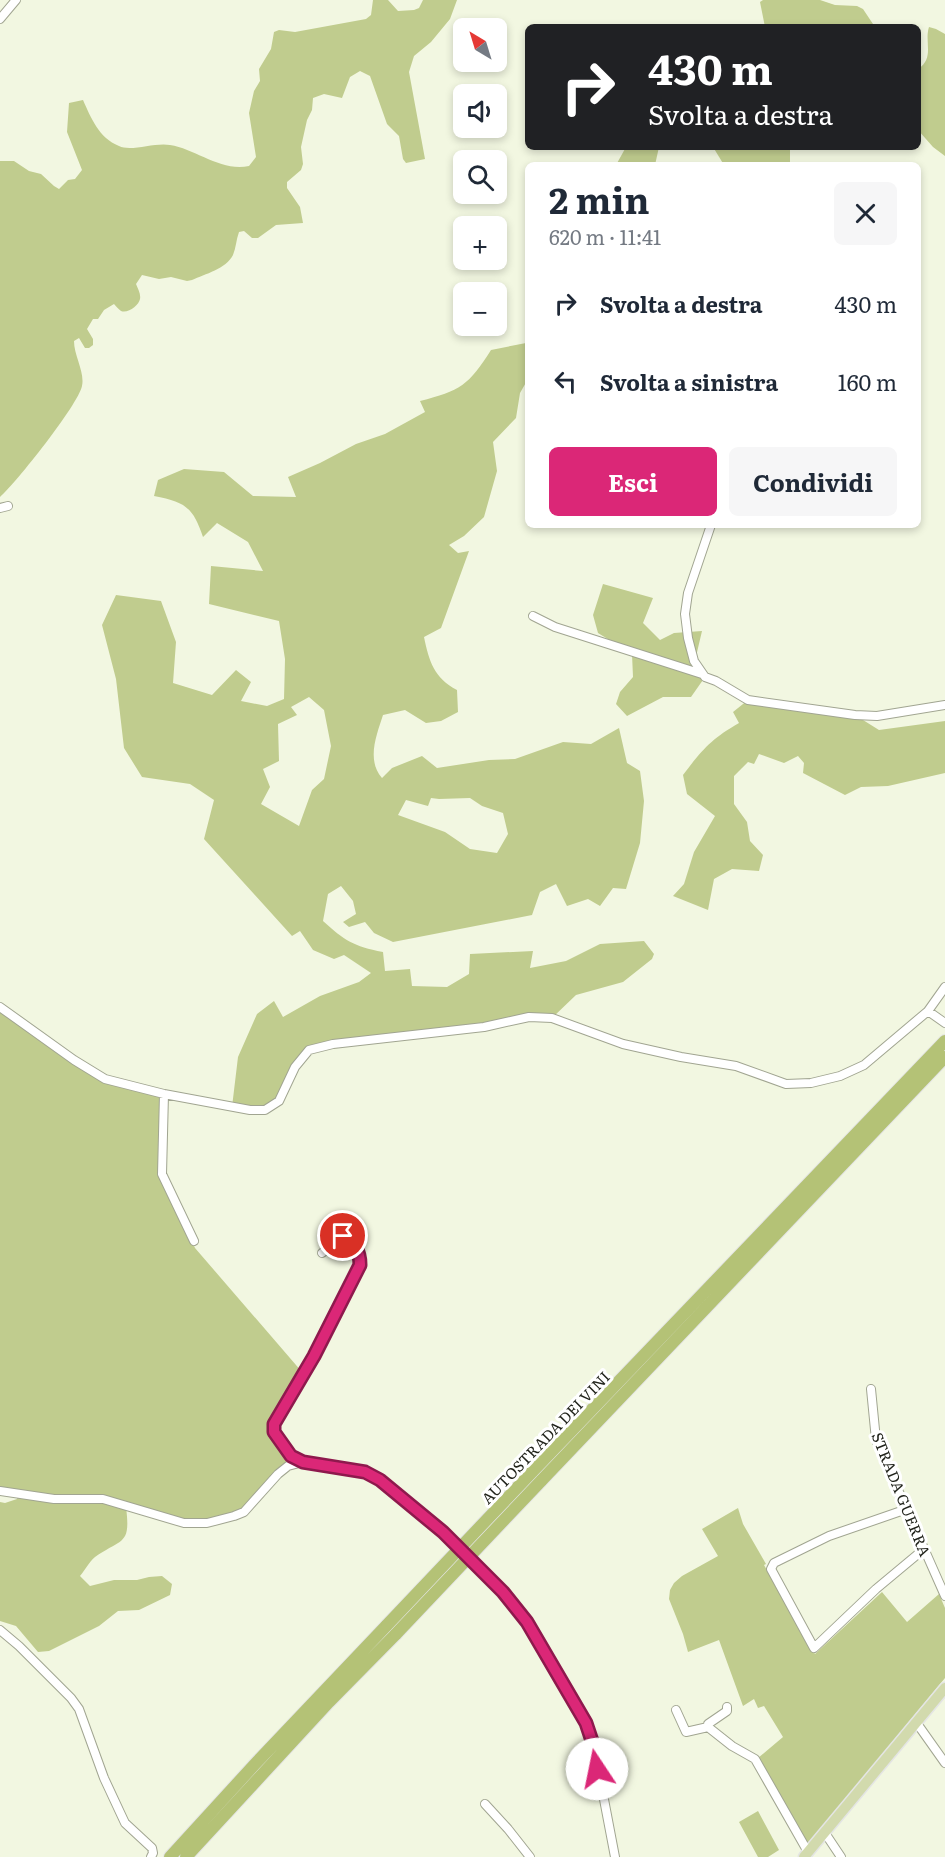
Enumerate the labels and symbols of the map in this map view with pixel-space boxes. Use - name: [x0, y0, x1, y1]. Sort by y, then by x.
- north arrow: [453, 18, 507, 72]
- pin: [317, 1210, 368, 1261]
- street label: AUTOSTRADA DEI VINI: [475, 1365, 615, 1509]
- street label: STRADA GUERRA: [867, 1428, 937, 1560]
- position arrow: [565, 1737, 629, 1801]

